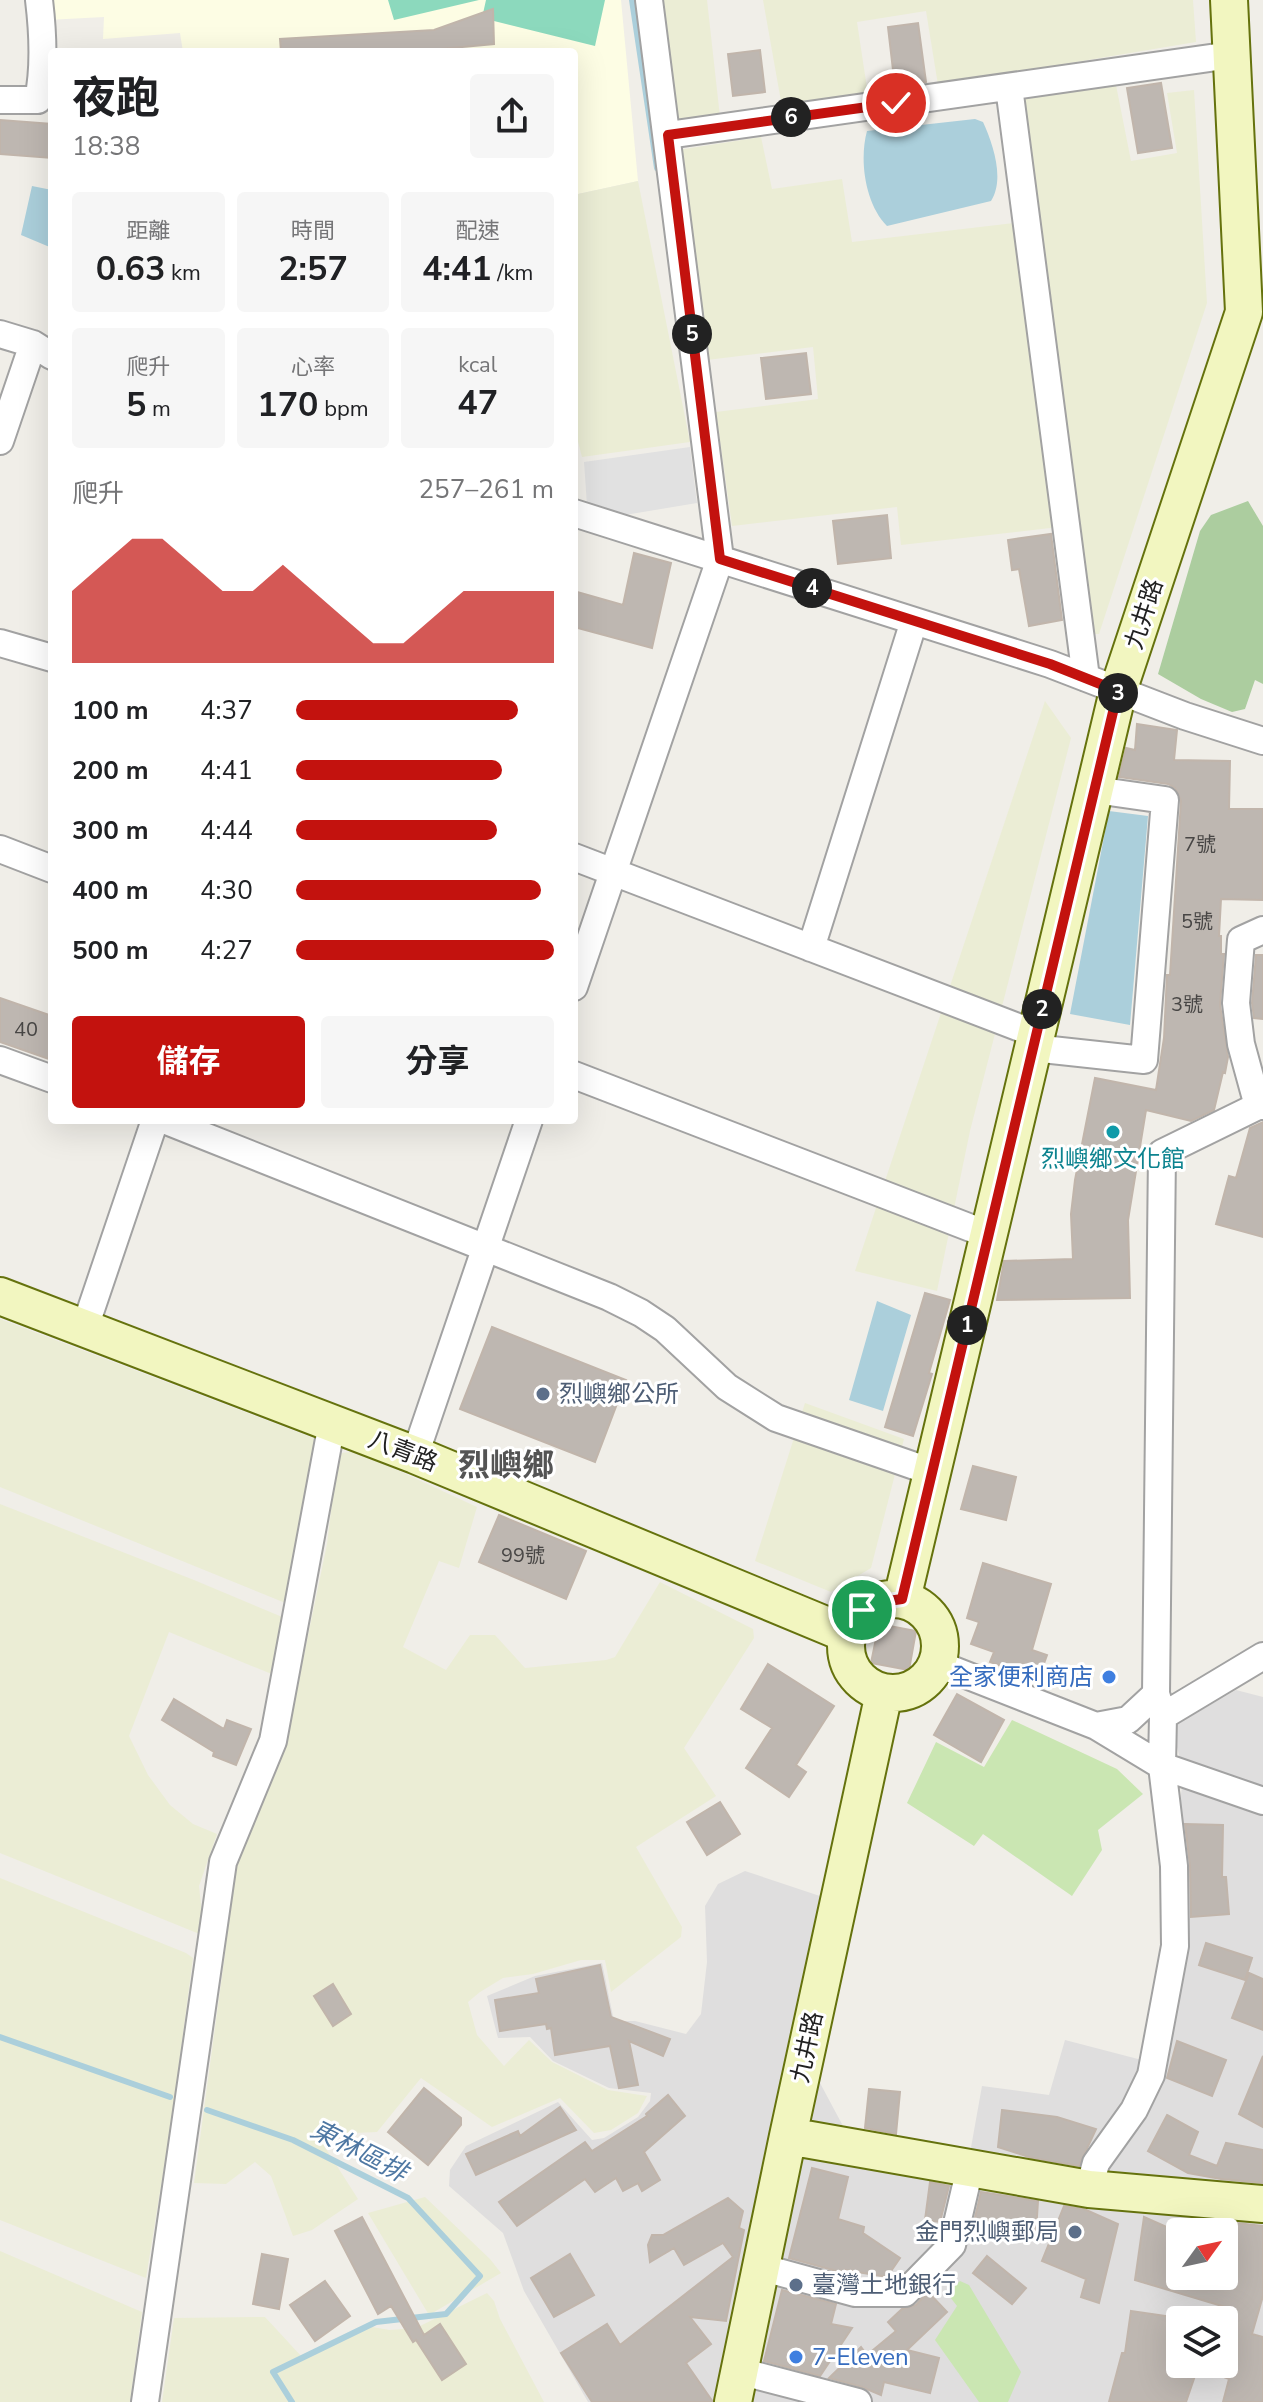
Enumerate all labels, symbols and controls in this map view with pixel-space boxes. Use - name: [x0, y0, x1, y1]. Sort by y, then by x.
- text: 夜跑: [72, 69, 160, 129]
- pin: [862, 69, 930, 137]
- button: share: [470, 74, 554, 158]
- icon: check: [874, 81, 918, 125]
- pin: 6: [771, 97, 811, 137]
- text: 6: [784, 102, 798, 132]
- text: 18:38: [72, 129, 140, 164]
- text: 距離: [126, 216, 170, 246]
- text: 時間: [291, 216, 335, 246]
- text: 配速: [456, 216, 500, 246]
- text: 0.63: [96, 246, 165, 292]
- text: 2:57: [278, 246, 348, 292]
- text: 4:41: [422, 246, 492, 292]
- text: km: [165, 258, 201, 288]
- text: /km: [492, 258, 533, 288]
- pin: 5: [672, 314, 712, 354]
- text: 5: [685, 319, 699, 349]
- text: kcal: [458, 350, 497, 380]
- text: 爬升: [126, 352, 170, 382]
- text: 心率: [291, 352, 335, 382]
- text: 47: [457, 380, 498, 426]
- text: 5: [126, 382, 146, 428]
- text: 170: [257, 382, 319, 428]
- text: m: [146, 394, 171, 424]
- text: bpm: [319, 394, 369, 424]
- text: 257–261 m: [418, 472, 554, 507]
- text: 爬升: [72, 476, 124, 511]
- pin: 4: [792, 568, 832, 608]
- text: 4: [805, 573, 819, 603]
- street label: 九井路: [1118, 575, 1170, 653]
- pin: 3: [1098, 673, 1138, 713]
- text: 3: [1111, 678, 1125, 708]
- text: 100 m: [72, 693, 149, 728]
- text: 4:37: [200, 693, 253, 728]
- text: 200 m: [72, 753, 149, 788]
- text: 4:41: [200, 753, 253, 788]
- text: 300 m: [72, 813, 149, 848]
- text: 4:44: [200, 813, 253, 848]
- house number: 7號: [1184, 831, 1216, 858]
- text: 400 m: [72, 873, 149, 908]
- text: 4:30: [200, 873, 253, 908]
- house number: 5號: [1181, 908, 1213, 935]
- text: 500 m: [72, 933, 149, 968]
- text: 4:27: [200, 933, 253, 968]
- pin: 2: [1022, 989, 1062, 1029]
- house number: 3號: [1171, 991, 1203, 1018]
- text: 2: [1035, 994, 1049, 1024]
- house number: 40: [14, 1016, 38, 1043]
- button: 儲存: [72, 1016, 305, 1108]
- button: 分享: [321, 1016, 554, 1108]
- marker: 烈嶼鄉文化館: [1104, 1123, 1122, 1141]
- place label: 烈嶼鄉文化館: [1041, 1143, 1185, 1175]
- pin: 1: [947, 1305, 987, 1345]
- text: 1: [960, 1310, 974, 1340]
- place label: 烈嶼鄉公所: [559, 1378, 679, 1410]
- marker: 烈嶼鄉公所: [534, 1385, 552, 1403]
- street label: 八青路: [364, 1423, 442, 1479]
- district label: 烈嶼鄉: [458, 1444, 554, 1487]
- house number: 99號: [501, 1542, 545, 1569]
- pin: [828, 1576, 896, 1644]
- icon: arrive: [840, 1588, 884, 1632]
- place label: 全家便利商店: [949, 1661, 1093, 1693]
- marker: 全家便利商店: [1100, 1668, 1118, 1686]
- street label: 九井路: [784, 2008, 830, 2086]
- water label: 東林區排: [305, 2112, 416, 2192]
- place label: 金門烈嶼郵局: [915, 2216, 1059, 2248]
- north arrow: [1166, 2218, 1238, 2290]
- map controls: [1166, 2218, 1238, 2378]
- marker: 金門烈嶼郵局: [1066, 2223, 1084, 2241]
- place label: 臺灣土地銀行: [812, 2269, 956, 2301]
- marker: 臺灣土地銀行: [787, 2276, 805, 2294]
- button: layers: [1166, 2306, 1238, 2378]
- place label: 7-Eleven: [812, 2341, 909, 2373]
- marker: 7-Eleven: [787, 2348, 805, 2366]

